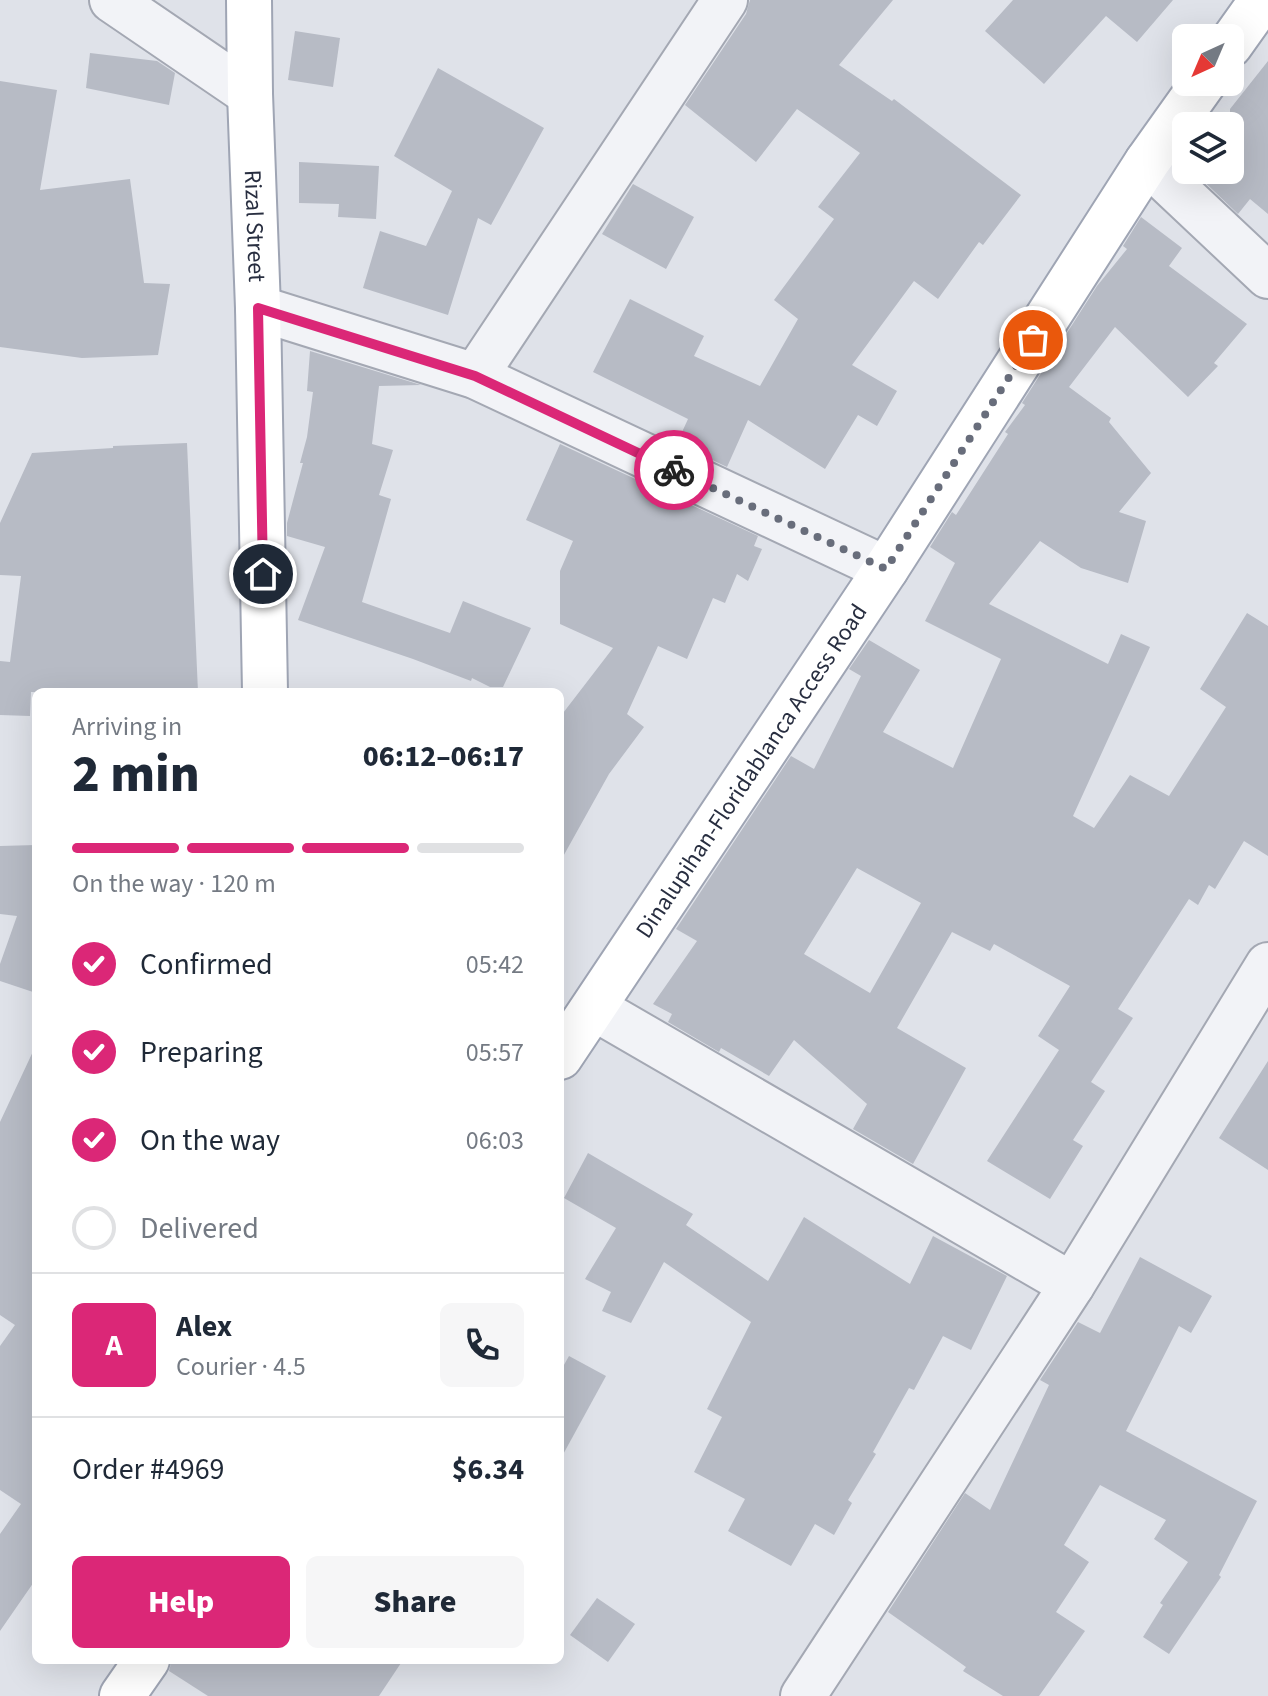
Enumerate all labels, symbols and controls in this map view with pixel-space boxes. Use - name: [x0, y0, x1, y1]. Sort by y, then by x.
- north arrow: [1172, 24, 1244, 96]
- map controls: [1172, 24, 1244, 184]
- button: layers: [1172, 112, 1244, 184]
- street label: Rizal Street: [235, 169, 275, 283]
- pin: [999, 306, 1067, 374]
- icon: bag: [1011, 318, 1055, 362]
- courier: [634, 430, 714, 510]
- icon: bike: [652, 448, 696, 492]
- pin: [229, 540, 297, 608]
- icon: home: [241, 552, 285, 596]
- street label: Dinalupihan-Floridablanca Access Road: [627, 597, 875, 945]
- text: Arriving in: [72, 708, 182, 745]
- text: 06:12–06:17: [363, 735, 524, 778]
- text: 2 min: [72, 738, 200, 812]
- text: On the way · 120 m: [72, 865, 276, 902]
- icon: check: [72, 942, 116, 986]
- text: Confirmed: [140, 943, 273, 986]
- text: 05:42: [466, 946, 524, 983]
- icon: check: [72, 1030, 116, 1074]
- text: Preparing: [140, 1031, 263, 1074]
- text: 05:57: [466, 1034, 524, 1071]
- icon: check: [72, 1118, 116, 1162]
- text: On the way: [140, 1119, 280, 1162]
- text: 06:03: [466, 1122, 524, 1159]
- text: Delivered: [140, 1207, 259, 1250]
- button: phone: [440, 1303, 524, 1387]
- text: Alex: [176, 1305, 232, 1348]
- text: A: [105, 1324, 123, 1367]
- text: Courier · 4.5: [176, 1348, 306, 1385]
- text: Order #4969: [72, 1448, 225, 1491]
- text: $6.34: [452, 1448, 524, 1491]
- button: Help: [72, 1556, 290, 1648]
- button: Share: [306, 1556, 524, 1648]

